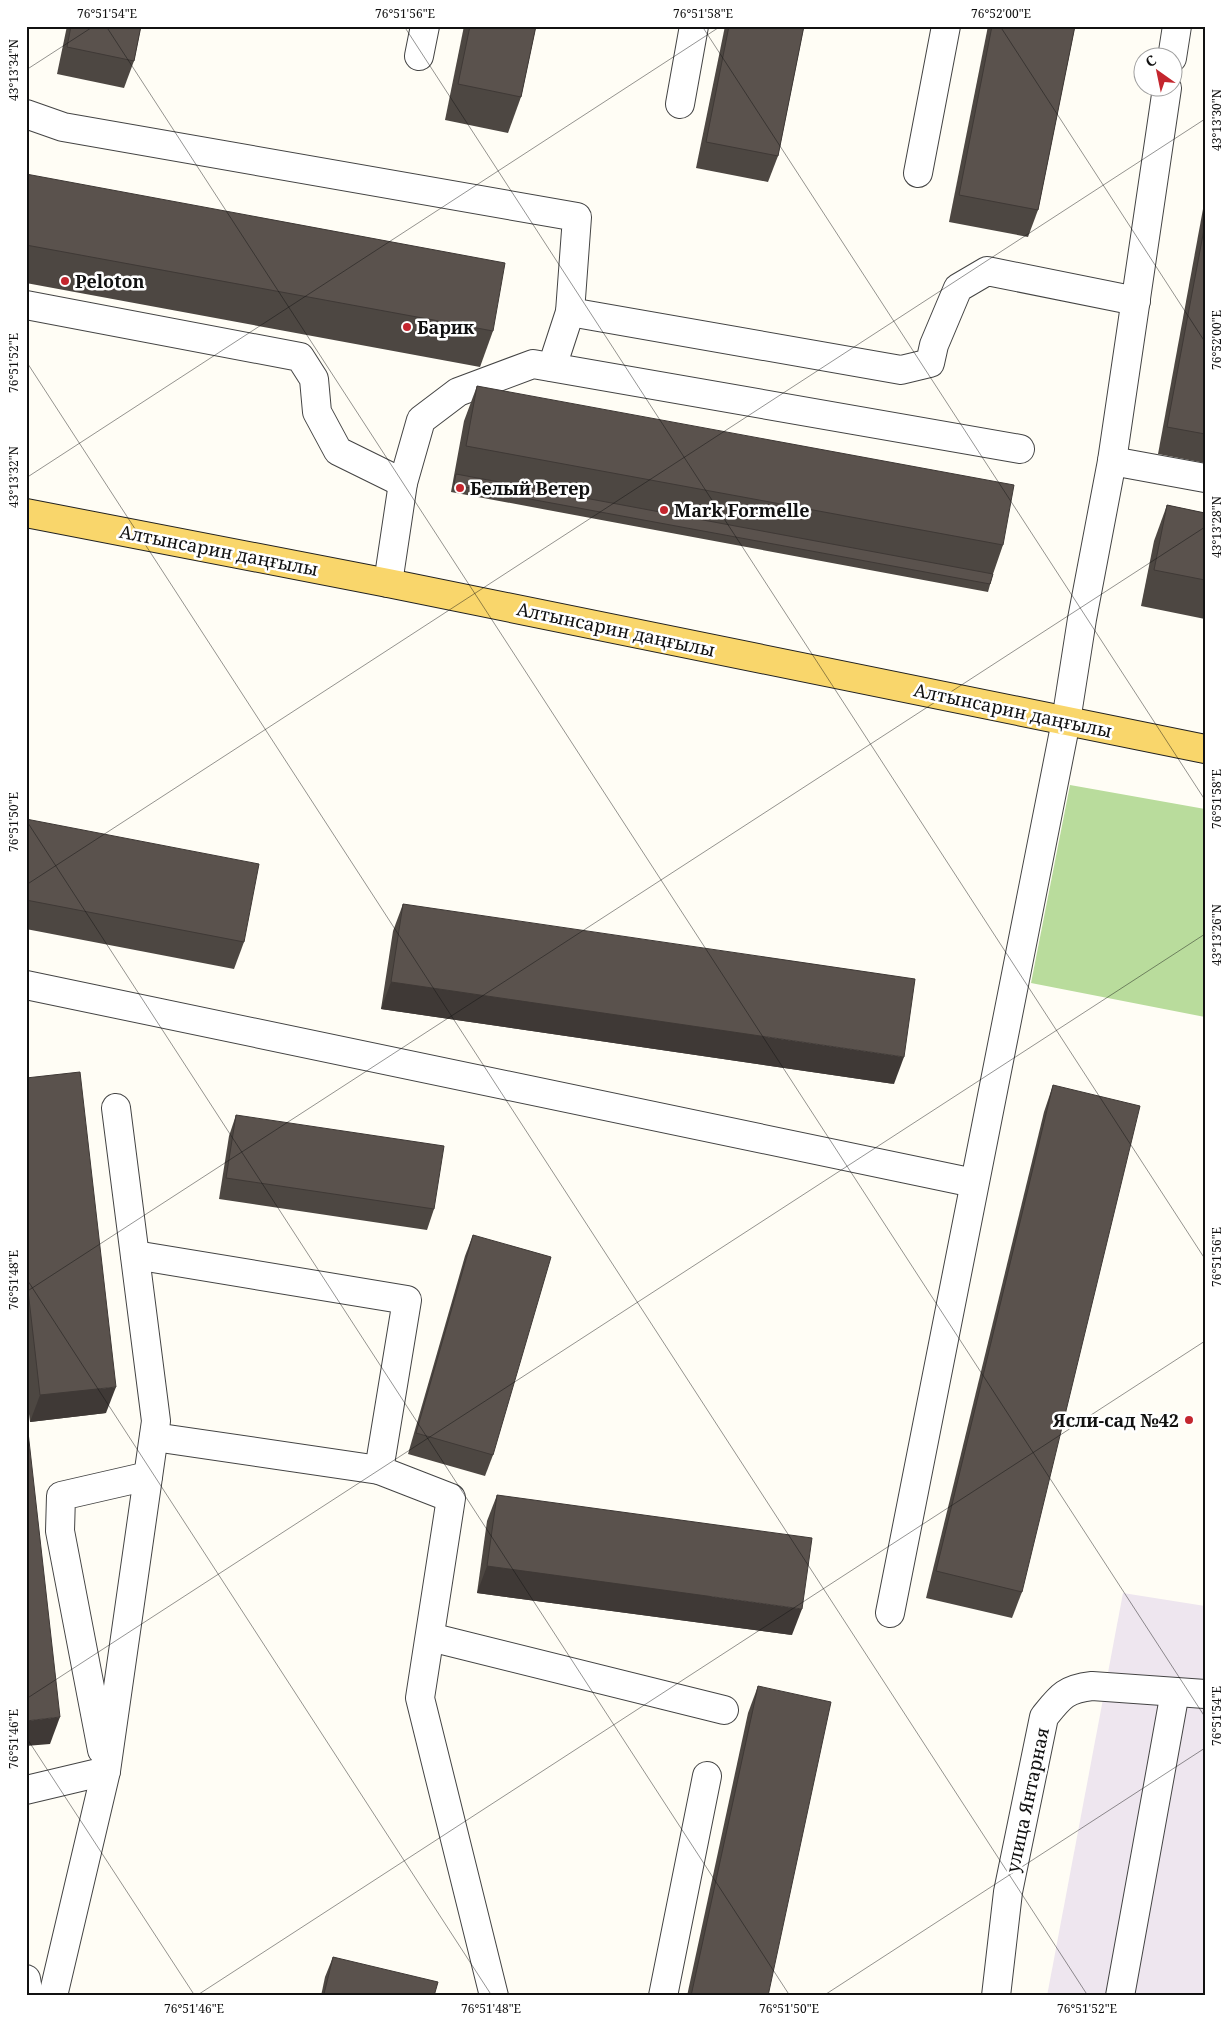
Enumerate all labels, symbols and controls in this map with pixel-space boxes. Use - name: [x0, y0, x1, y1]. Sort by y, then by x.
- text: 76°51'54"E: [77, 5, 137, 22]
- text: 76°51'56"E: [375, 5, 435, 22]
- text: 76°51'58"E: [673, 5, 733, 22]
- text: 76°52'00"E: [971, 5, 1031, 22]
- text: 43°13'34"N: [5, 39, 22, 101]
- north arrow: [1134, 48, 1184, 98]
- text: С: [1142, 50, 1160, 71]
- text: 43°13'30"N: [1208, 89, 1225, 151]
- place label: Peloton: [75, 269, 145, 293]
- marker: Peloton: [59, 275, 71, 287]
- text: 76°52'00"E: [1208, 310, 1225, 370]
- place label: Барик: [417, 315, 475, 339]
- marker: Барик: [401, 321, 413, 333]
- text: 76°51'52"E: [5, 333, 22, 393]
- text: 43°13'32"N: [5, 446, 22, 508]
- place label: Белый Ветер: [470, 476, 590, 500]
- marker: Белый Ветер: [454, 482, 466, 494]
- text: 43°13'28"N: [1208, 496, 1225, 558]
- place label: Mark Formelle: [674, 498, 809, 522]
- marker: Mark Formelle: [658, 504, 670, 516]
- street label: Алтынсарин даңғылы: [118, 519, 321, 581]
- street label: Алтынсарин даңғылы: [515, 596, 718, 662]
- street label: Алтынсарин даңғылы: [912, 677, 1115, 743]
- text: 76°51'58"E: [1208, 769, 1225, 829]
- text: 76°51'50"E: [5, 792, 22, 852]
- text: 43°13'26"N: [1208, 904, 1225, 966]
- text: 76°51'56"E: [1208, 1227, 1225, 1287]
- text: 76°51'48"E: [5, 1250, 22, 1310]
- place label: Ясли-сад №42: [1052, 1408, 1179, 1432]
- marker: Ясли-сад №42: [1183, 1414, 1195, 1426]
- text: 76°51'54"E: [1208, 1686, 1225, 1746]
- text: 76°51'46"E: [5, 1709, 22, 1769]
- street label: улица Янтарная: [1000, 1725, 1054, 1875]
- text: 76°51'46"E: [164, 2000, 224, 2017]
- text: 76°51'48"E: [461, 2000, 521, 2017]
- text: 76°51'50"E: [759, 2000, 819, 2017]
- text: 76°51'52"E: [1057, 2000, 1117, 2017]

